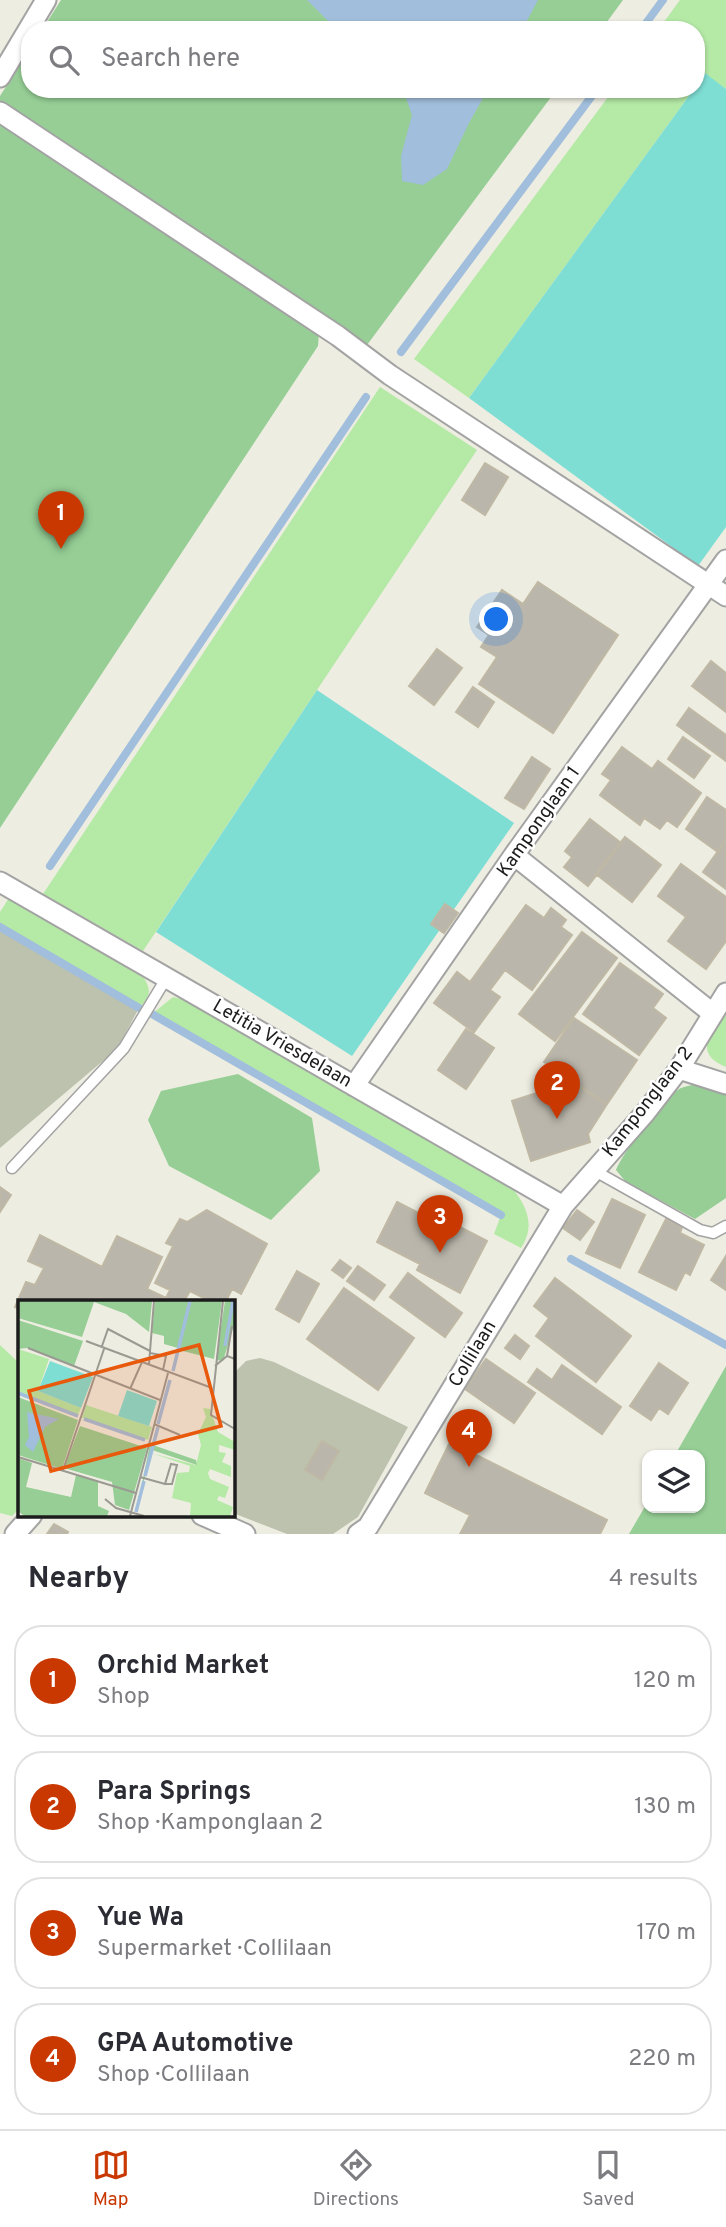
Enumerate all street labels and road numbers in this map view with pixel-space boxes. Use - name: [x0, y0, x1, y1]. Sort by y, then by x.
- street label: Kamponglaan 1: [492, 762, 586, 882]
- street label: Letitia Vriesdelaan: [208, 994, 356, 1094]
- street label: Kamponglaan 2: [597, 1042, 699, 1162]
- street label: Collilaan: [444, 1316, 502, 1392]

